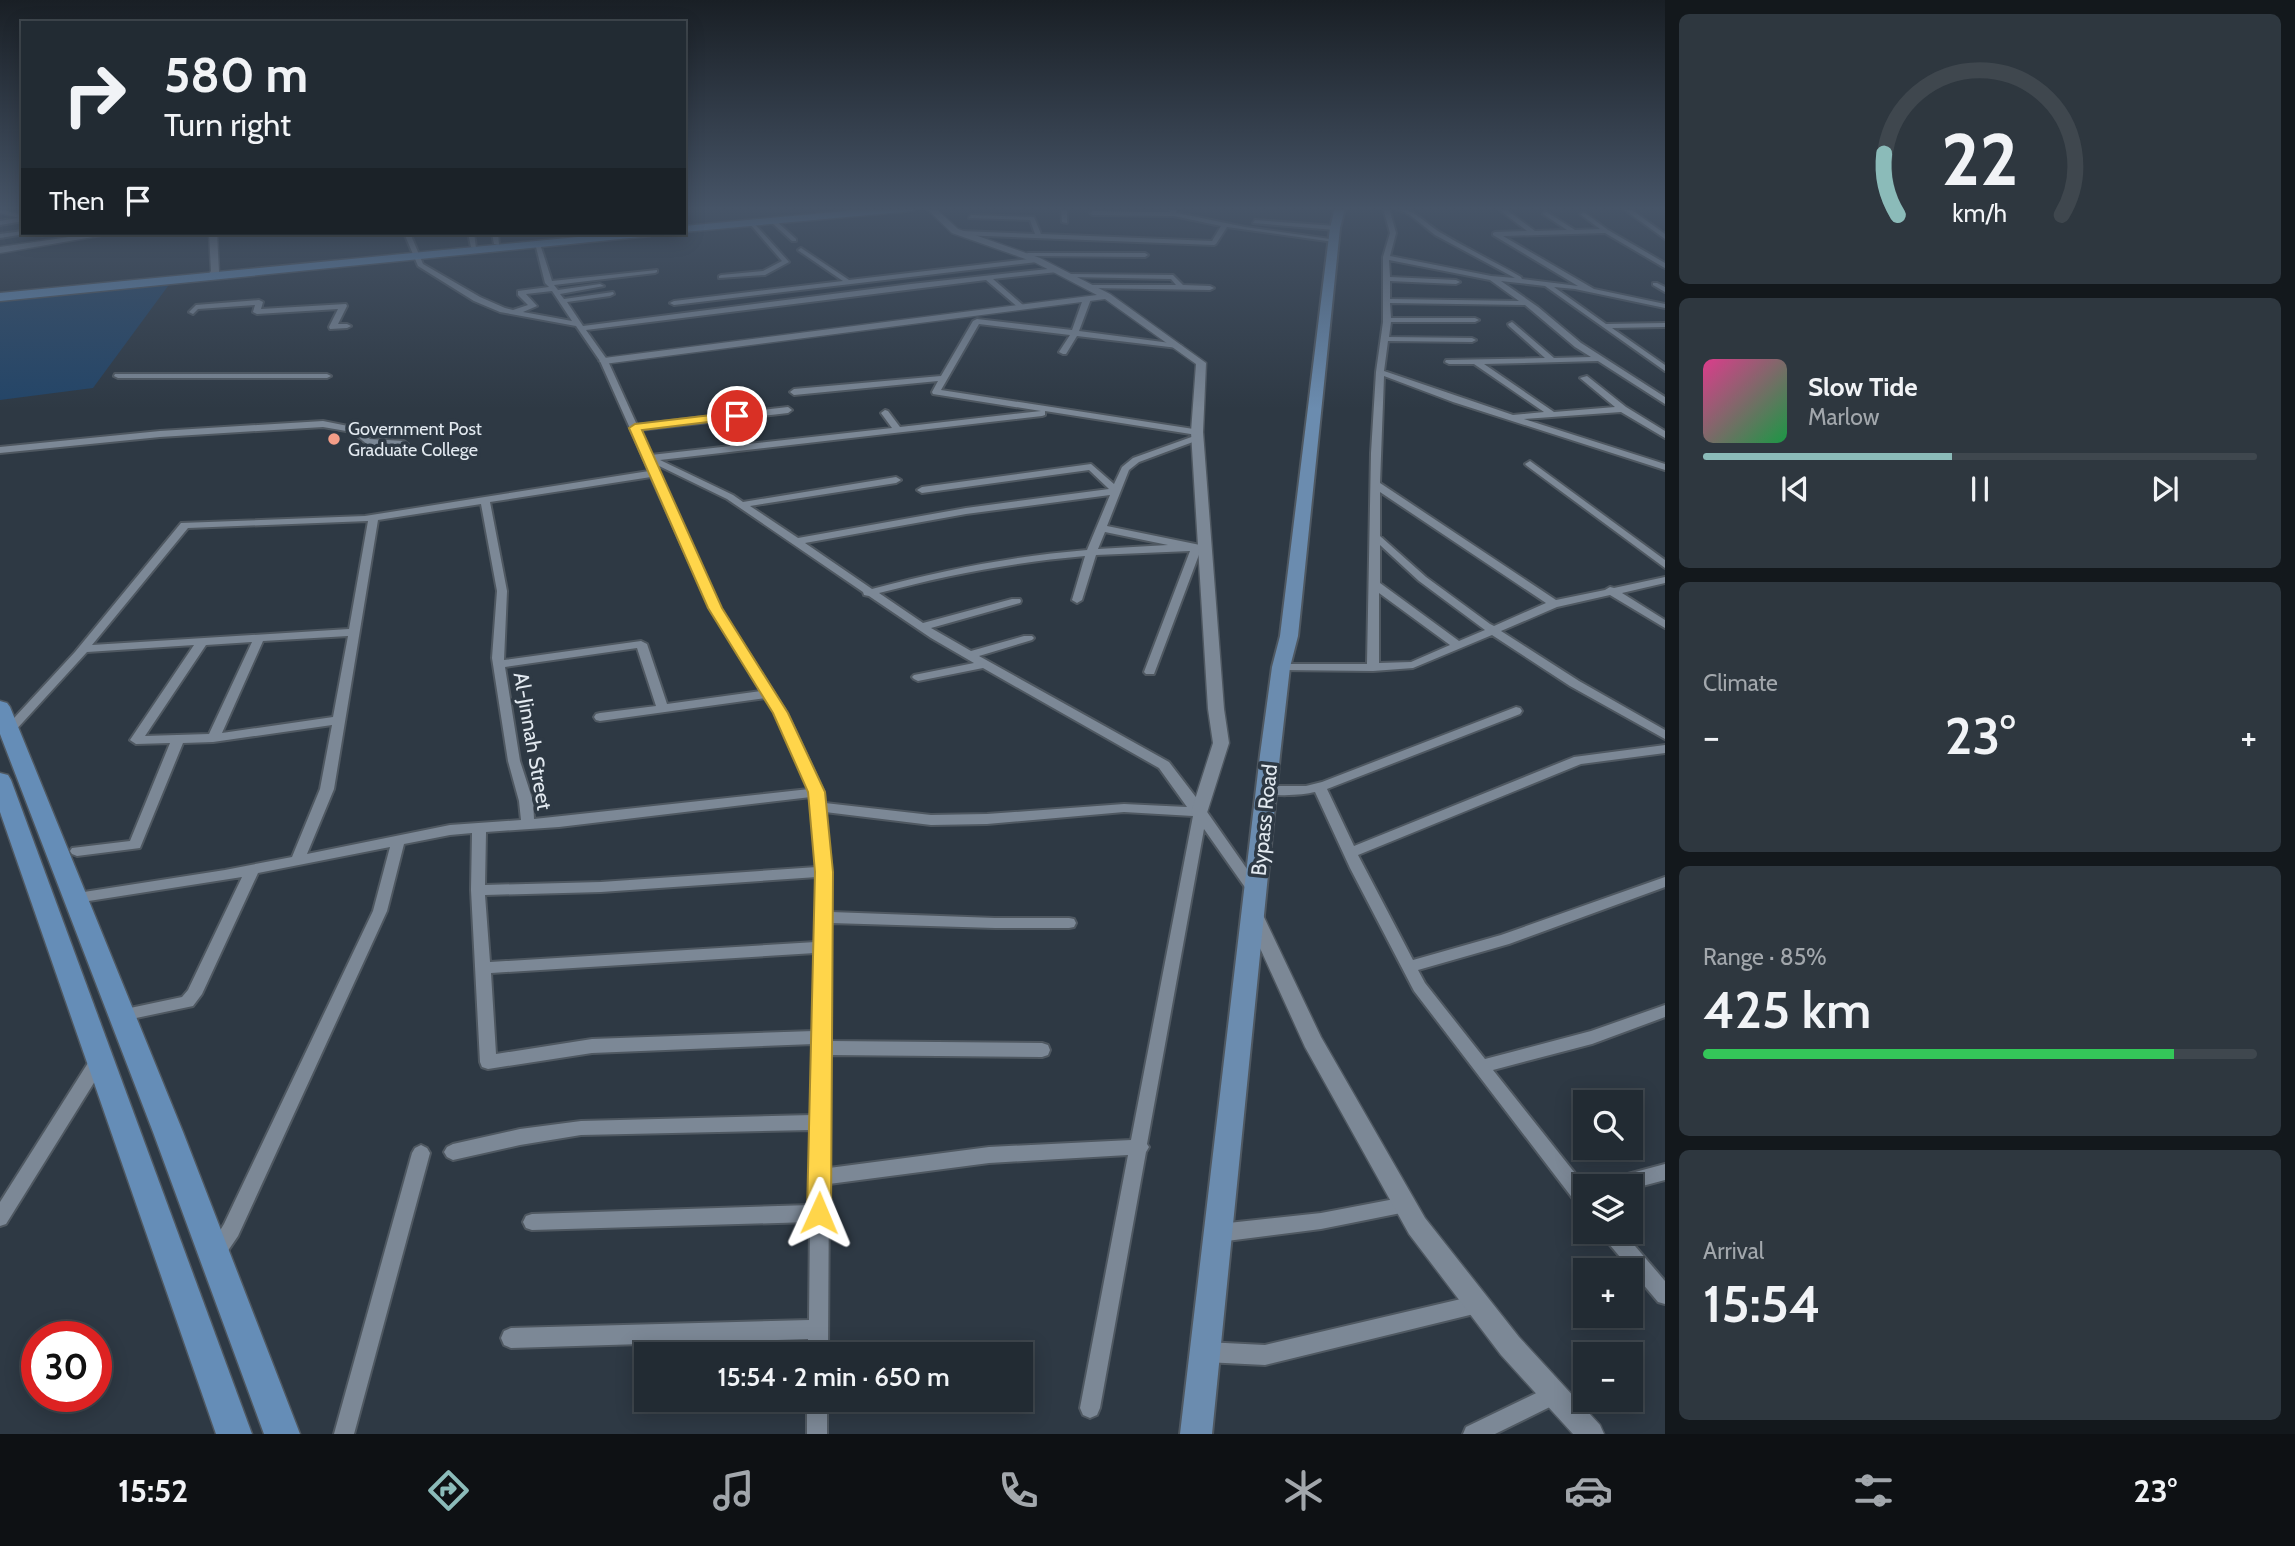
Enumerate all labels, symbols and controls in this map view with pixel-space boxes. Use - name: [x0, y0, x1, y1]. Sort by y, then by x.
- text: 580 m: [164, 45, 308, 104]
- icon: right: [49, 49, 140, 140]
- text: Turn right: [164, 105, 291, 144]
- text: 22: [1941, 115, 2019, 203]
- icon: arrive: [119, 182, 157, 220]
- text: Then: [49, 185, 105, 217]
- text: km/h: [1953, 198, 2007, 228]
- text: Slow Tide: [1808, 371, 1918, 403]
- pin: [707, 386, 767, 446]
- icon: arrive: [718, 397, 756, 435]
- text: Marlow: [1808, 403, 1879, 431]
- place label: Government Post Graduate College: [348, 418, 482, 461]
- marker: Government Post Graduate College: [326, 431, 342, 447]
- icon: previous: [1776, 470, 1814, 508]
- icon: pause: [1961, 470, 1999, 508]
- icon: next: [2146, 470, 2184, 508]
- text: Climate: [1703, 669, 1778, 697]
- street label: Al-Jinnah Street: [509, 670, 557, 812]
- text: 23°: [1945, 704, 2015, 767]
- text: −: [1703, 713, 1720, 760]
- text: +: [2240, 713, 2257, 760]
- street label: Bypass Road: [1246, 763, 1282, 877]
- text: Range · 85%: [1703, 943, 1827, 971]
- text: 425 km: [1703, 978, 1871, 1041]
- map controls: [1573, 1090, 1643, 1412]
- button: search: [1573, 1090, 1643, 1160]
- button: layers: [1573, 1174, 1643, 1244]
- position arrow: [782, 1176, 856, 1250]
- text: Arrival: [1703, 1237, 1764, 1265]
- button: +: [1573, 1258, 1643, 1328]
- text: 15:54: [1703, 1272, 1820, 1335]
- speed limit sign: 30: [21, 1321, 112, 1412]
- button: −: [1573, 1342, 1643, 1412]
- text: 15:54 · 2 min · 650 m: [717, 1361, 950, 1393]
- icon: directions: [424, 1466, 473, 1515]
- icon: music: [709, 1466, 758, 1515]
- icon: phone: [994, 1466, 1043, 1515]
- icon: climate: [1279, 1466, 1328, 1515]
- icon: car: [1564, 1466, 1613, 1515]
- icon: filters: [1849, 1466, 1898, 1515]
- text: 15:52: [118, 1471, 188, 1510]
- text: 23°: [2134, 1471, 2177, 1510]

